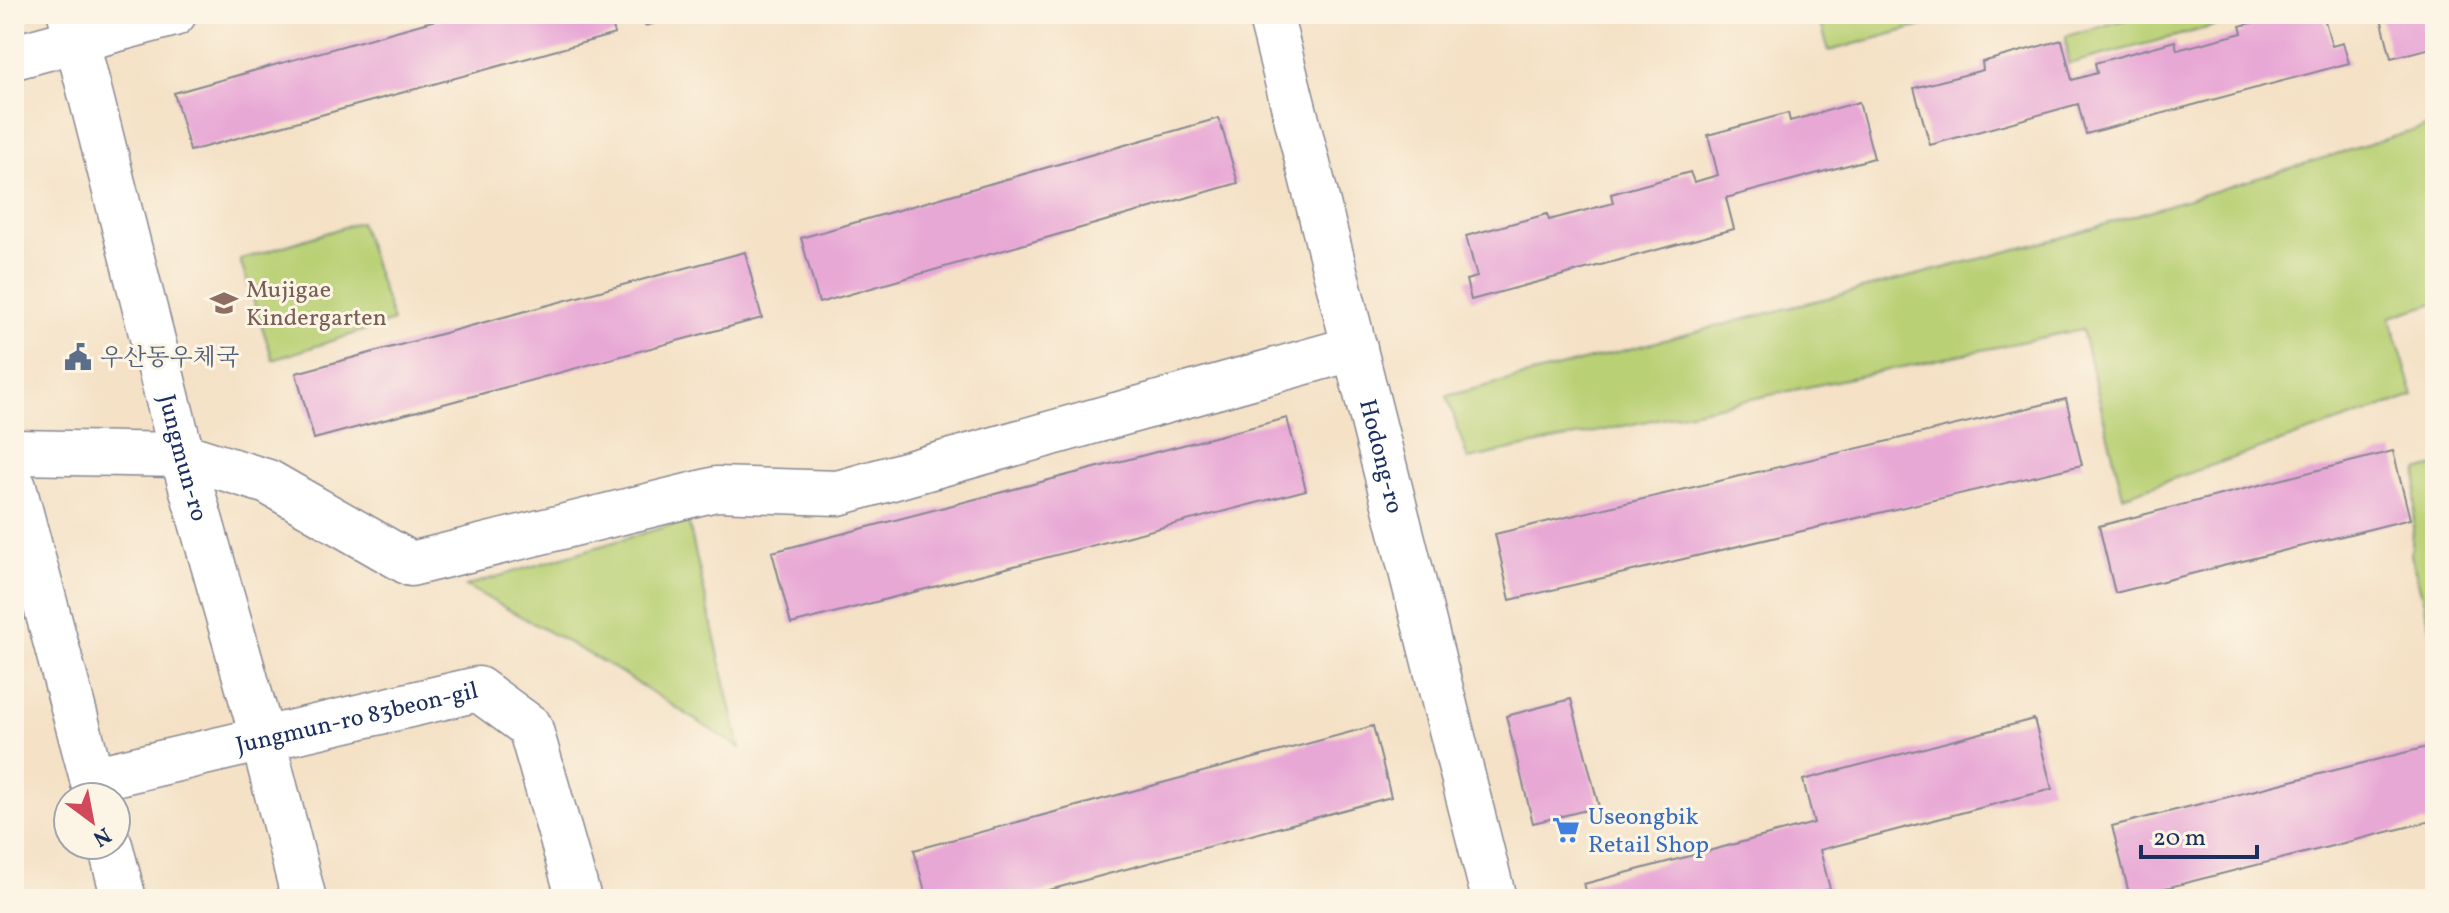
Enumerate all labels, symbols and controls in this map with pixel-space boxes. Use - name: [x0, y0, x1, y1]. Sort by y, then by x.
- place label: Mujigae Kindergarten: [246, 274, 387, 336]
- school or university icon: Mujigae Kindergarten: [209, 288, 239, 318]
- public building icon: 우산동우체국: [63, 342, 93, 372]
- place label: 우산동우체국: [100, 342, 239, 376]
- street label: Jungmun-ro: [148, 391, 215, 526]
- street label: Hodong-ro: [1349, 396, 1411, 517]
- street label: Jungmun-ro 83beon-gil: [233, 674, 482, 764]
- north arrow: [52, 781, 132, 861]
- place label: Useongbik Retail Shop: [1588, 801, 1709, 863]
- scale bar: [2141, 809, 2257, 859]
- supermarket icon: Useongbik Retail Shop: [1551, 815, 1581, 845]
- text: N: [86, 818, 116, 853]
- text: 20 m: [2153, 822, 2206, 856]

